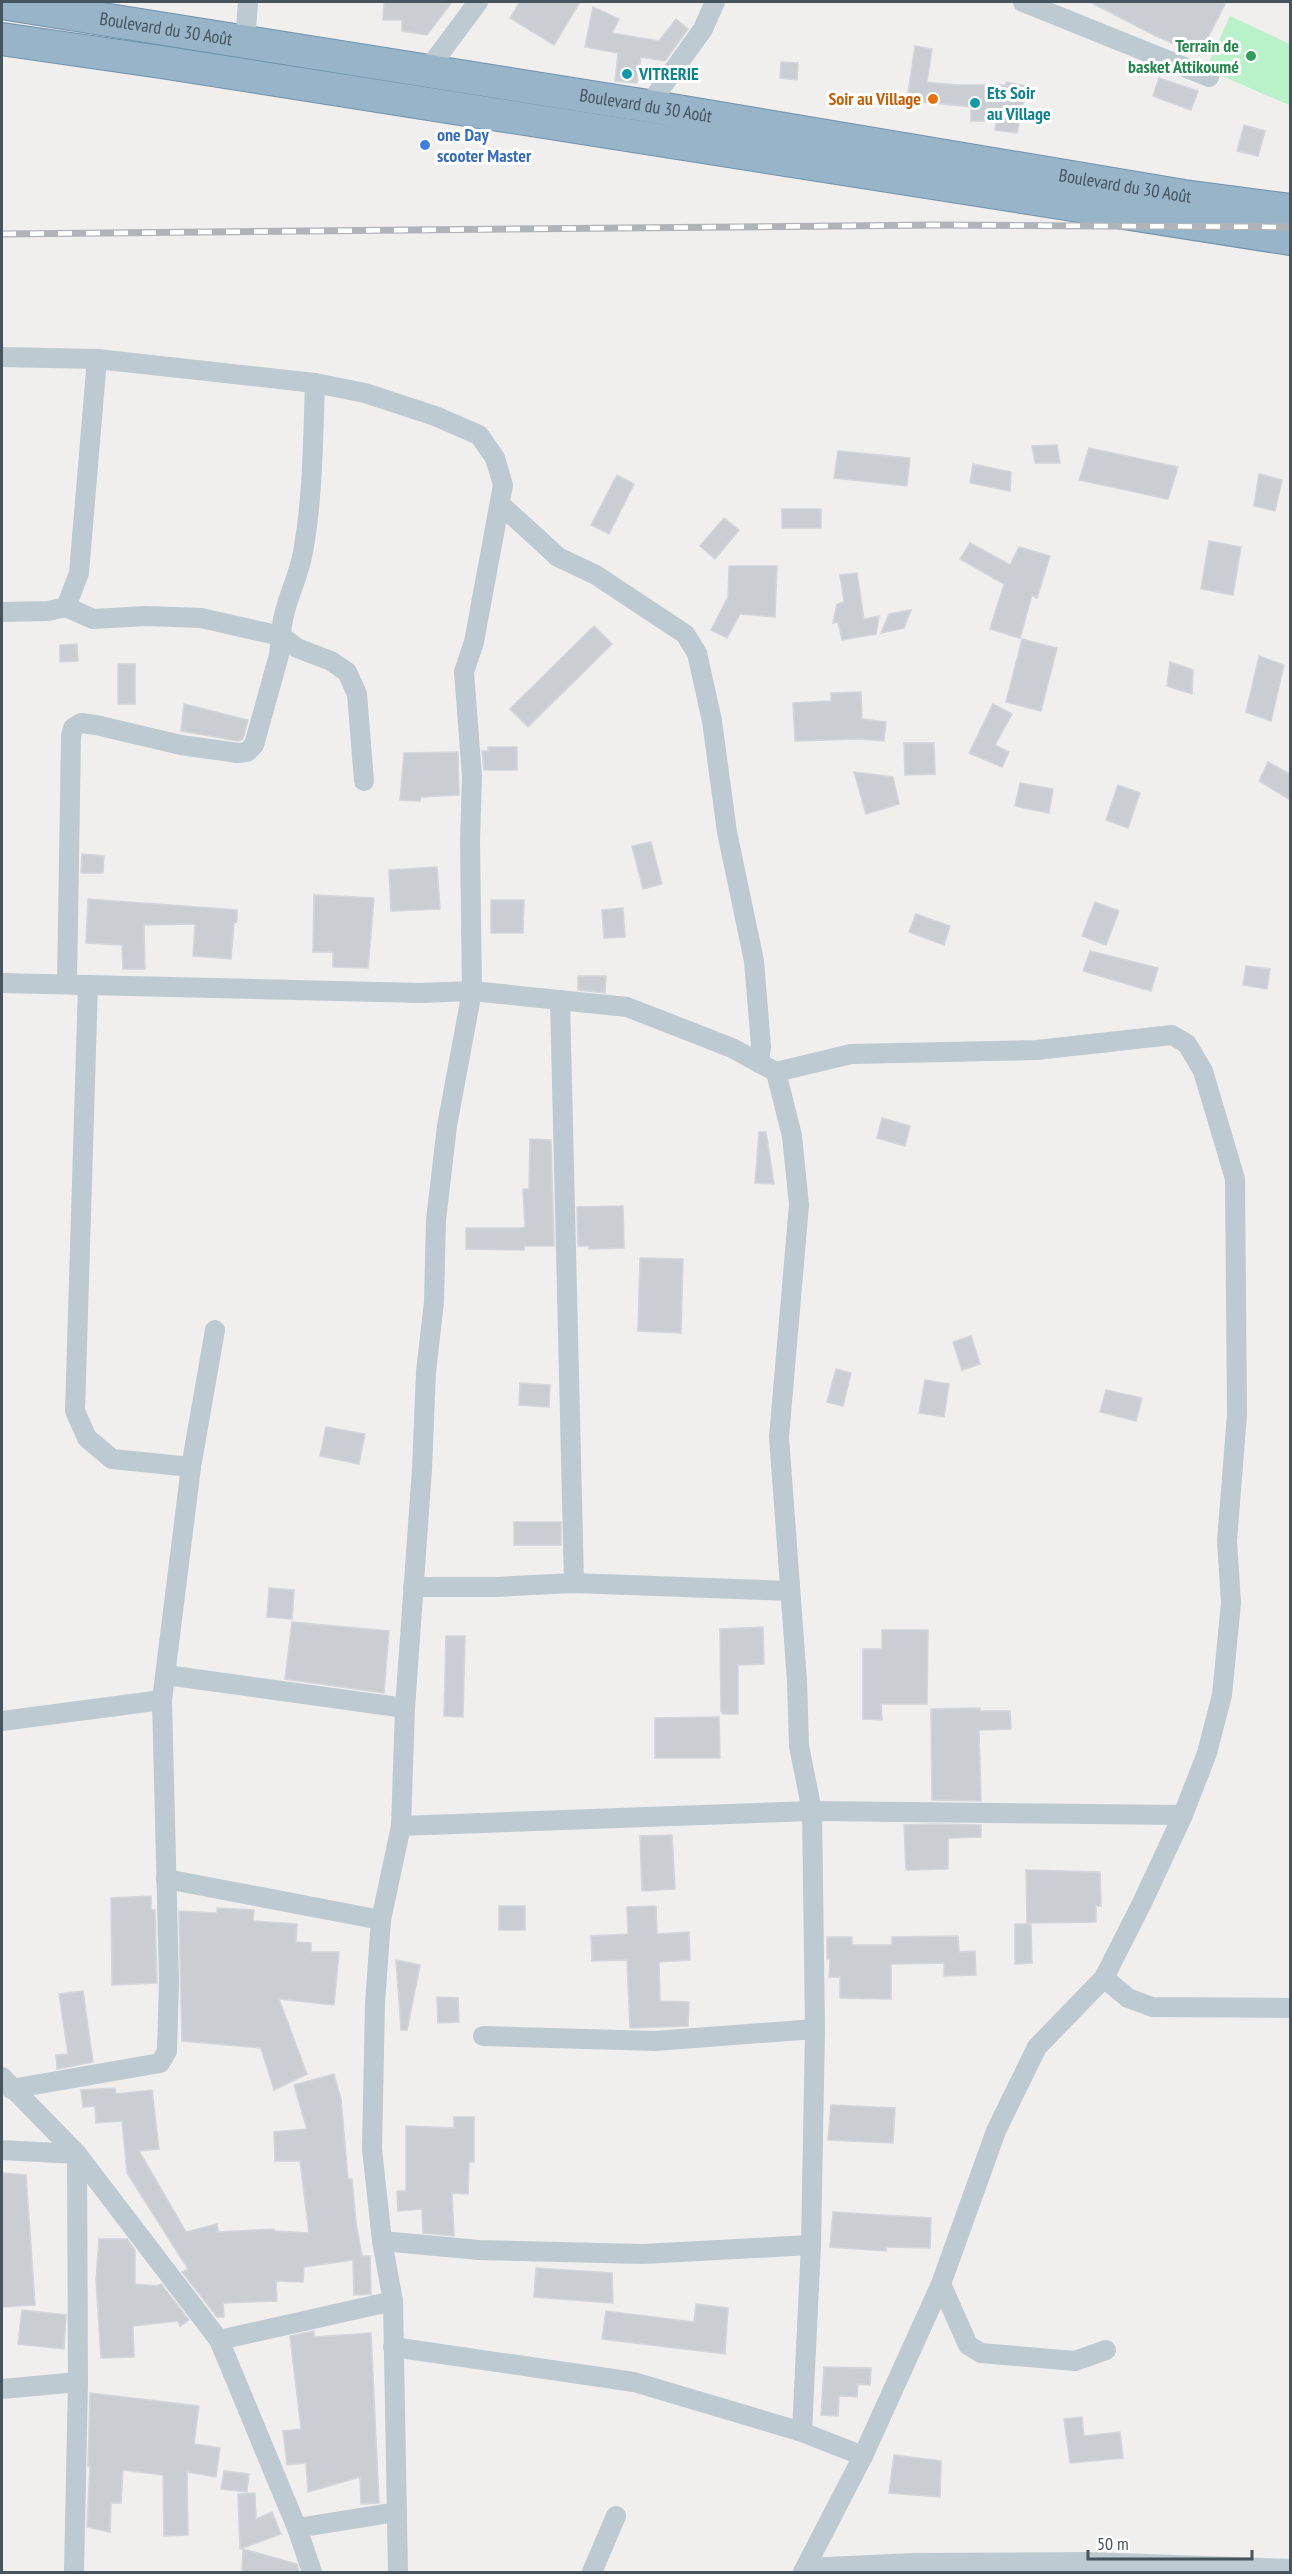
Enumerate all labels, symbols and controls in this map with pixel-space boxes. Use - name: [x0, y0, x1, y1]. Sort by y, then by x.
- street label: Boulevard du 30 Août: [98, 7, 234, 51]
- place label: Terrain de basket Attikoumé: [1128, 34, 1239, 78]
- marker: Terrain de basket Attikoumé: [1244, 49, 1258, 63]
- place label: VITRERIE: [638, 62, 699, 85]
- marker: VITRERIE: [620, 67, 634, 81]
- place label: Ets Soir au Village: [987, 81, 1051, 125]
- street label: Boulevard du 30 Août: [578, 83, 714, 128]
- place label: Soir au Village: [828, 87, 921, 110]
- marker: Soir au Village: [926, 92, 940, 106]
- marker: Ets Soir au Village: [968, 96, 982, 110]
- place label: one Day scooter Master: [437, 123, 532, 167]
- marker: one Day scooter Master: [418, 138, 432, 152]
- street label: Boulevard du 30 Août: [1057, 163, 1193, 208]
- scale bar: [1088, 2523, 1252, 2561]
- text: 50 m: [1097, 2532, 1129, 2555]

